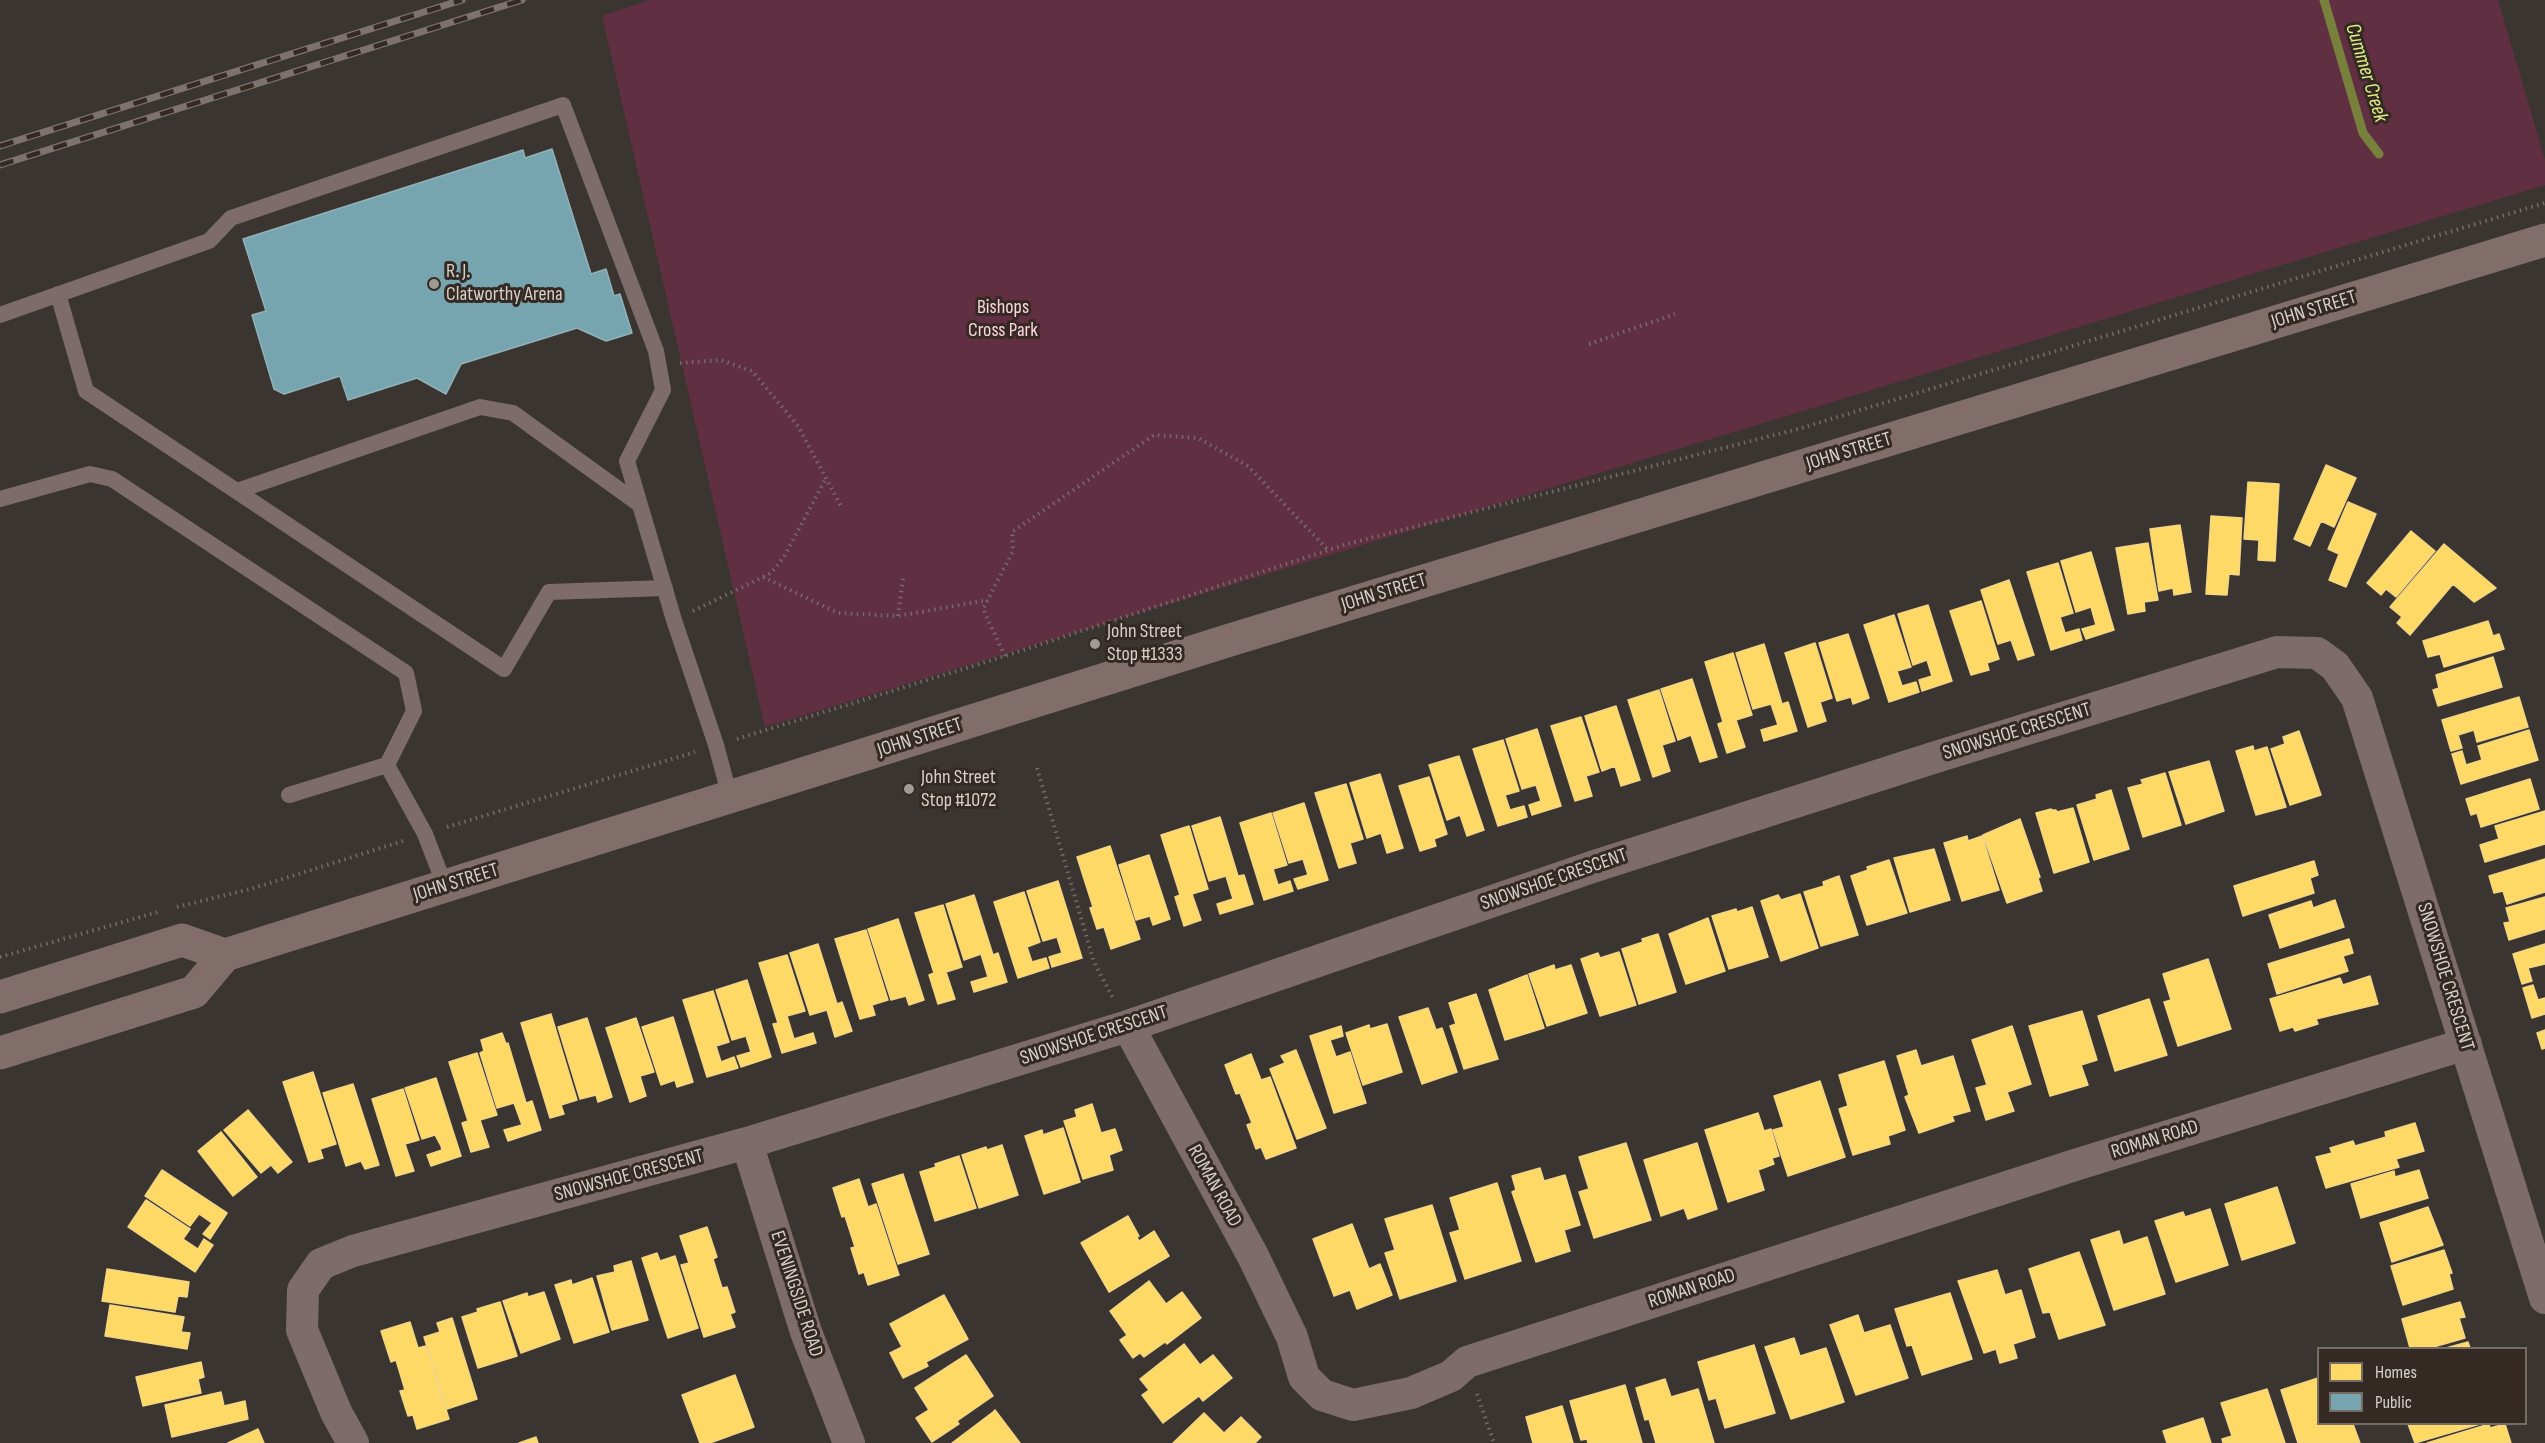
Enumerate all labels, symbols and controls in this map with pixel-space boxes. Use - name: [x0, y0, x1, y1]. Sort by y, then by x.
- water label: Cummer Creek: [2339, 21, 2393, 125]
- place label: R. J. Clatworthy Arena: [446, 260, 563, 307]
- marker: R. J. Clatworthy Arena: [427, 277, 441, 291]
- street label: JOHN STREET: [2268, 286, 2360, 334]
- park label: Bishops Cross Park: [968, 296, 1038, 343]
- street label: JOHN STREET: [1803, 428, 1895, 476]
- street label: JOHN STREET: [1338, 569, 1430, 617]
- place label: John Street Stop #1333: [1107, 620, 1183, 667]
- marker: John Street Stop #1333: [1088, 637, 1102, 651]
- street label: SNOWSHOE CRESCENT: [1940, 698, 2094, 766]
- street label: JOHN STREET: [875, 713, 965, 763]
- place label: John Street Stop #1072: [921, 766, 996, 813]
- marker: John Street Stop #1072: [902, 782, 916, 796]
- street label: SNOWSHOE CRESCENT: [1478, 844, 1630, 916]
- street label: JOHN STREET: [410, 859, 502, 907]
- street label: SNOWSHOE CRESCENT: [2411, 900, 2479, 1054]
- street label: SNOWSHOE CRESCENT: [1017, 1001, 1171, 1071]
- street label: ROMAN ROAD: [2108, 1115, 2202, 1165]
- street label: ROMAN ROAD: [1182, 1141, 1246, 1231]
- street label: SNOWSHOE CRESCENT: [552, 1145, 706, 1207]
- street label: EVENINGSIDE ROAD: [764, 1228, 828, 1360]
- street label: ROMAN ROAD: [1645, 1264, 1739, 1314]
- legend: [2317, 1347, 2527, 1425]
- text: Homes: [2375, 1362, 2417, 1383]
- text: Public: [2375, 1392, 2412, 1413]

